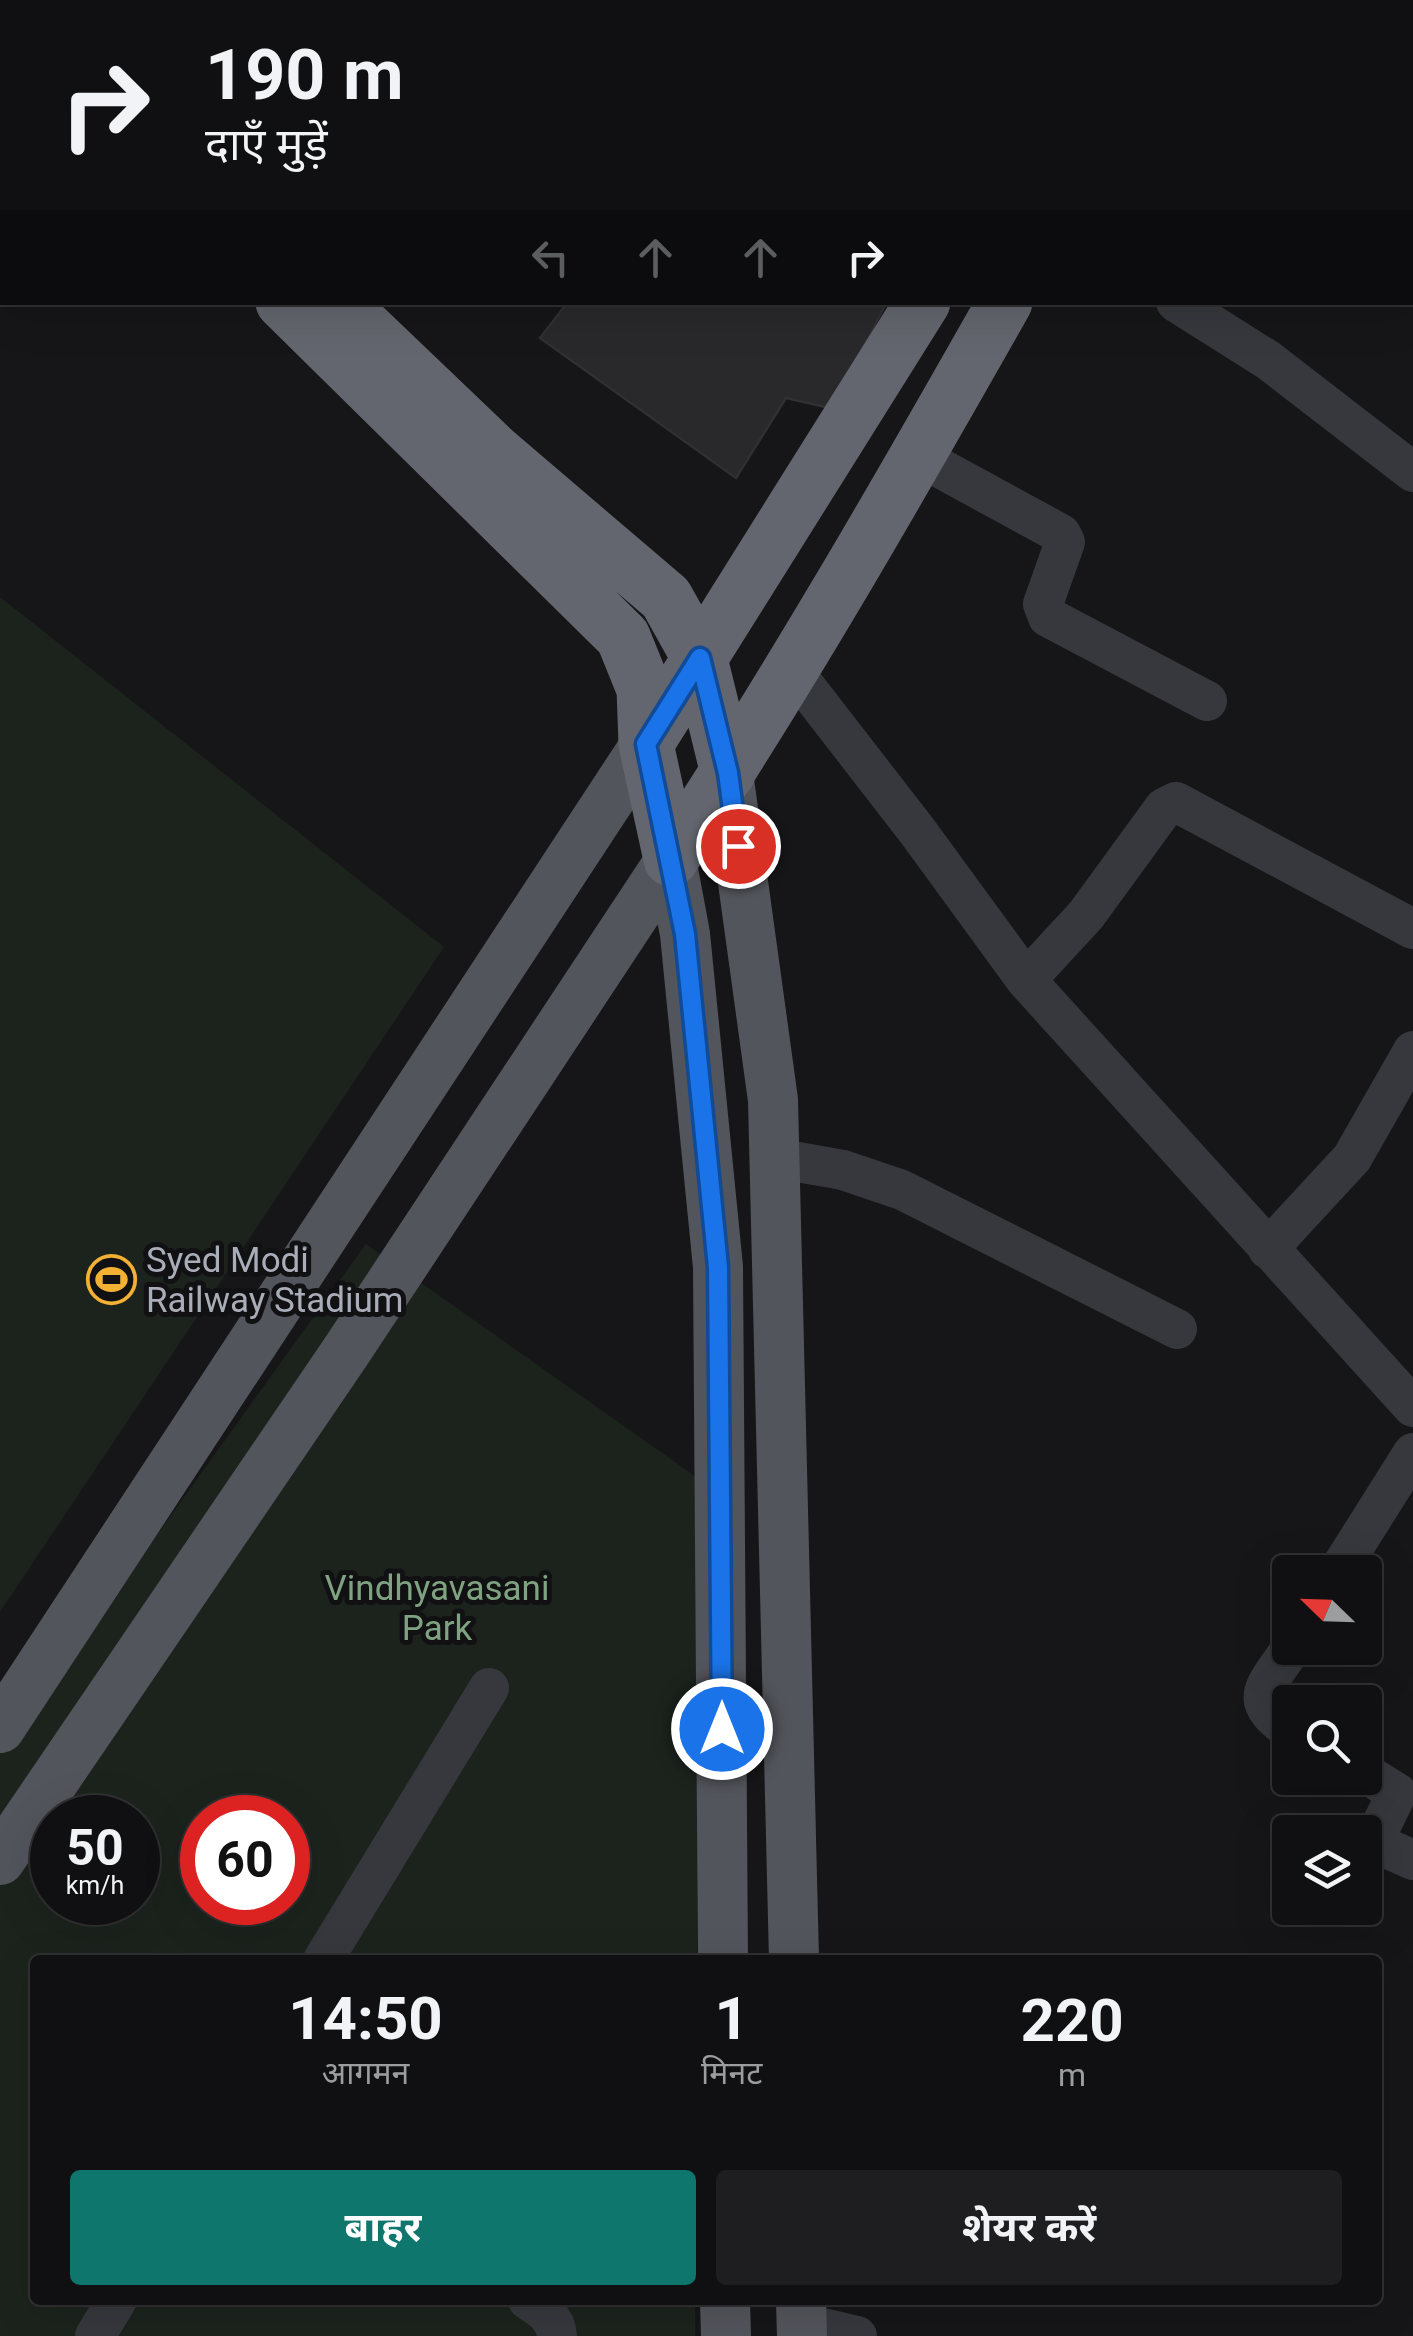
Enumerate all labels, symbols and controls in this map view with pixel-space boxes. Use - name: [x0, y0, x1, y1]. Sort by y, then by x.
- text: 190 m: [205, 34, 404, 116]
- icon: right: [40, 40, 170, 170]
- text: दाएँ मुड़ें: [205, 118, 328, 171]
- icon: left: [523, 230, 578, 285]
- icon: ahead: [628, 230, 683, 285]
- icon: ahead: [733, 230, 788, 285]
- icon: right: [838, 230, 893, 285]
- pin: [696, 804, 781, 889]
- icon: arrive: [711, 819, 766, 874]
- place label: Syed Modi Railway Stadium: [146, 1240, 403, 1321]
- sports icon: Syed Modi Railway Stadium: [85, 1254, 137, 1306]
- north arrow: [1272, 1555, 1382, 1665]
- map controls: [1272, 1555, 1382, 1925]
- park label: Vindhyavasani Park: [325, 1568, 549, 1649]
- position arrow: [670, 1677, 774, 1781]
- button: search: [1272, 1685, 1382, 1795]
- speed limit sign: 60: [180, 1795, 310, 1925]
- button: layers: [1272, 1815, 1382, 1925]
- text: 50: [66, 1819, 124, 1877]
- text: km/h: [66, 1871, 124, 1900]
- text: 14:50: [288, 1983, 443, 2054]
- text: 1: [714, 1983, 749, 2054]
- text: 220: [1020, 1985, 1124, 2056]
- text: आगमन: [322, 2054, 409, 2092]
- text: मिनट: [701, 2054, 762, 2092]
- text: m: [1058, 2056, 1086, 2094]
- button: बाहर: [70, 2170, 696, 2285]
- button: शेयर करें: [716, 2170, 1342, 2285]

